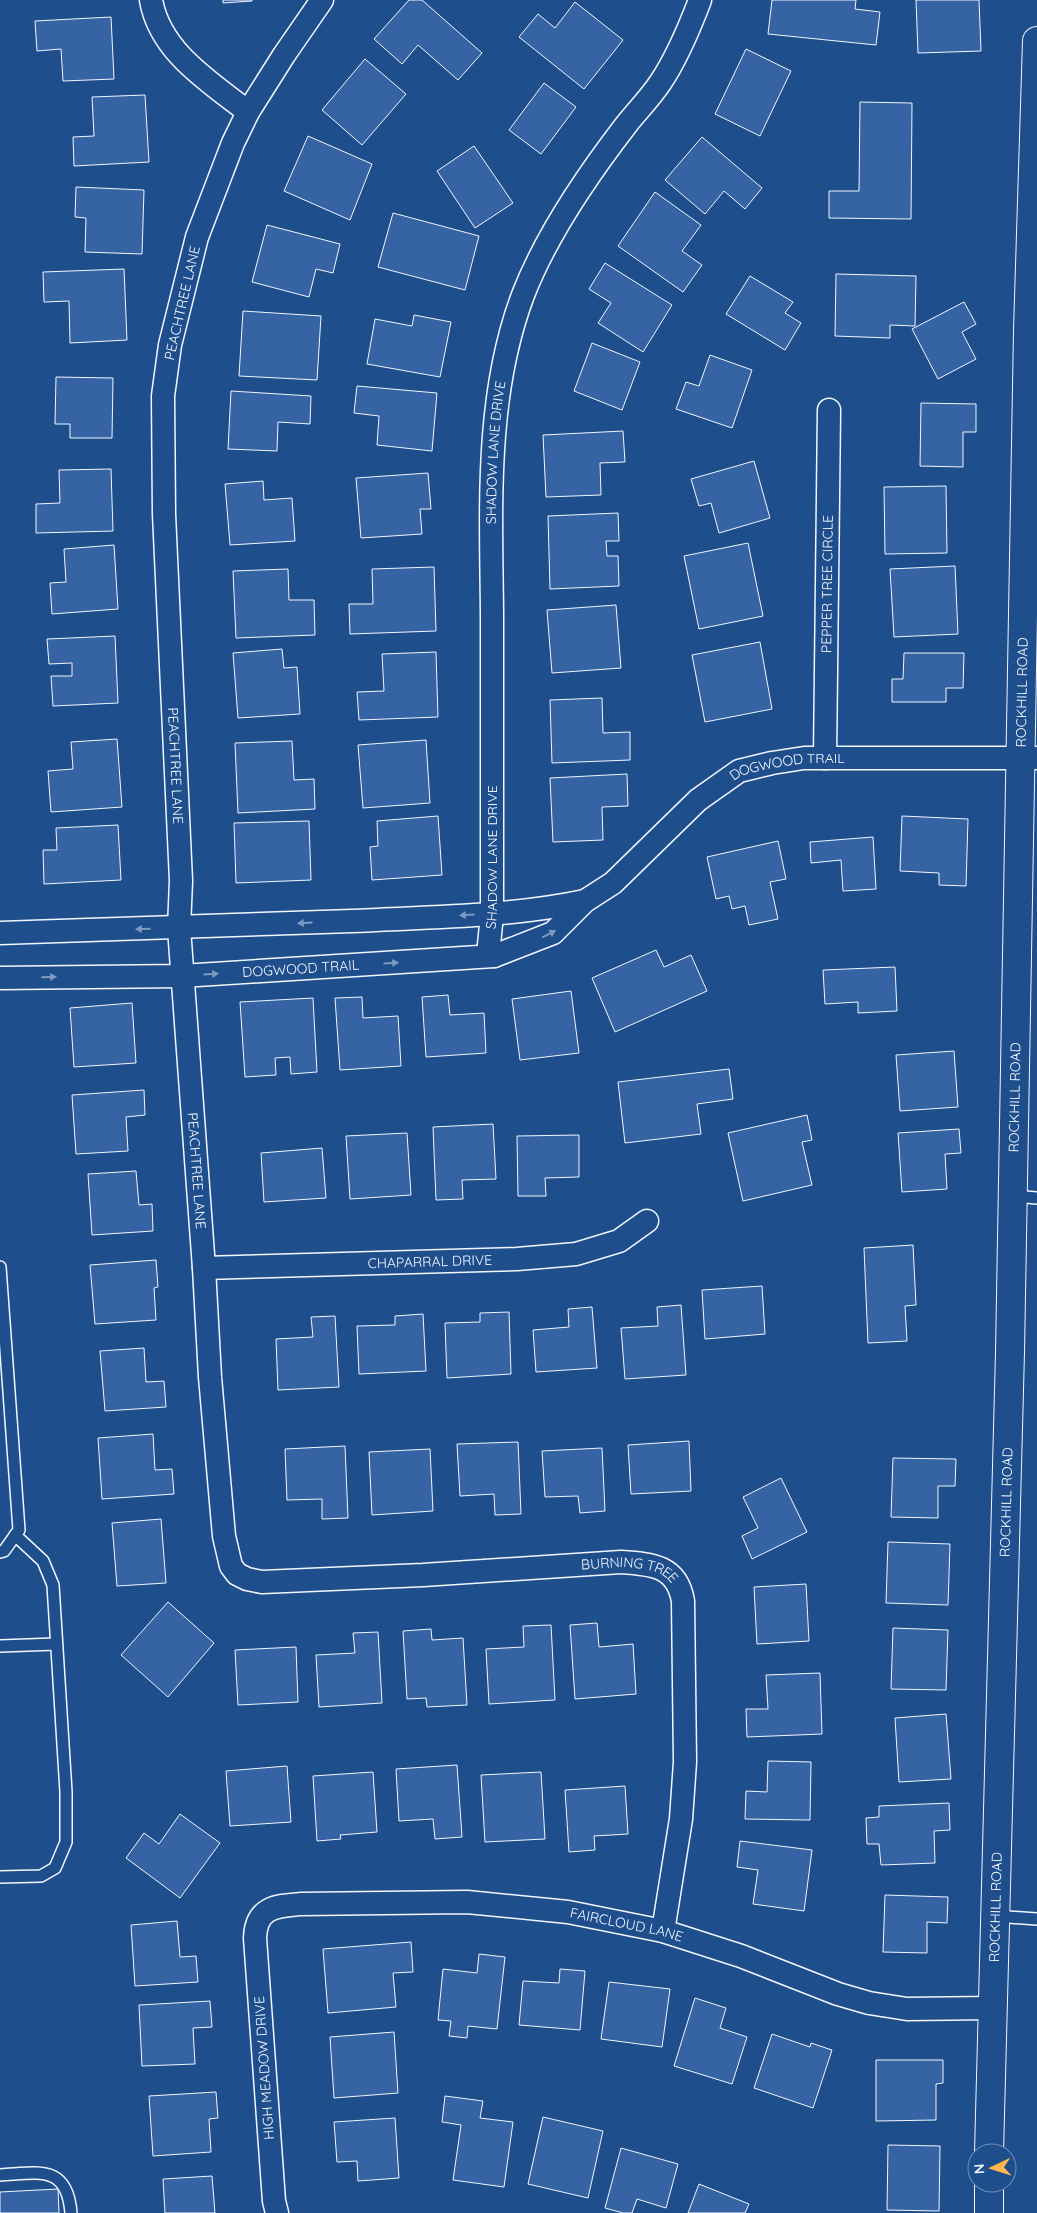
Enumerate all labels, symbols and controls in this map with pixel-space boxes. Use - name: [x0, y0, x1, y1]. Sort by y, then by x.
- street label: PEACHTREE LANE: [160, 244, 204, 362]
- street label: SHADOW LANE DRIVE: [482, 379, 509, 524]
- street label: PEPPER TREE CIRCLE: [817, 515, 837, 653]
- street label: ROCKHILL ROAD: [1012, 637, 1032, 748]
- street label: PEACHTREE LANE: [164, 707, 187, 824]
- street label: DOGWOOD TRAIL: [726, 749, 845, 784]
- street label: SHADOW LANE DRIVE: [482, 785, 501, 930]
- one-way arrow: [459, 912, 475, 920]
- one-way arrow: [297, 919, 313, 927]
- one-way arrow: [134, 926, 150, 934]
- one-way arrow: [541, 930, 556, 938]
- street label: DOGWOOD TRAIL: [242, 956, 360, 981]
- one-way arrow: [383, 958, 399, 966]
- one-way arrow: [203, 969, 219, 977]
- one-way arrow: [41, 973, 57, 981]
- street label: ROCKHILL ROAD: [1005, 1042, 1024, 1152]
- street label: PEACHTREE LANE: [184, 1112, 210, 1230]
- street label: CHAPARRAL DRIVE: [367, 1251, 492, 1272]
- street label: ROCKHILL ROAD: [996, 1447, 1016, 1557]
- street label: BURNING TREE: [580, 1553, 682, 1586]
- street label: ROCKHILL ROAD: [985, 1852, 1006, 1962]
- street label: FAIRCLOUD LANE: [569, 1904, 685, 1946]
- street label: HIGH MEADOW DRIVE: [250, 1995, 278, 2140]
- north arrow: [967, 2143, 1017, 2193]
- text: N: [970, 2163, 988, 2175]

